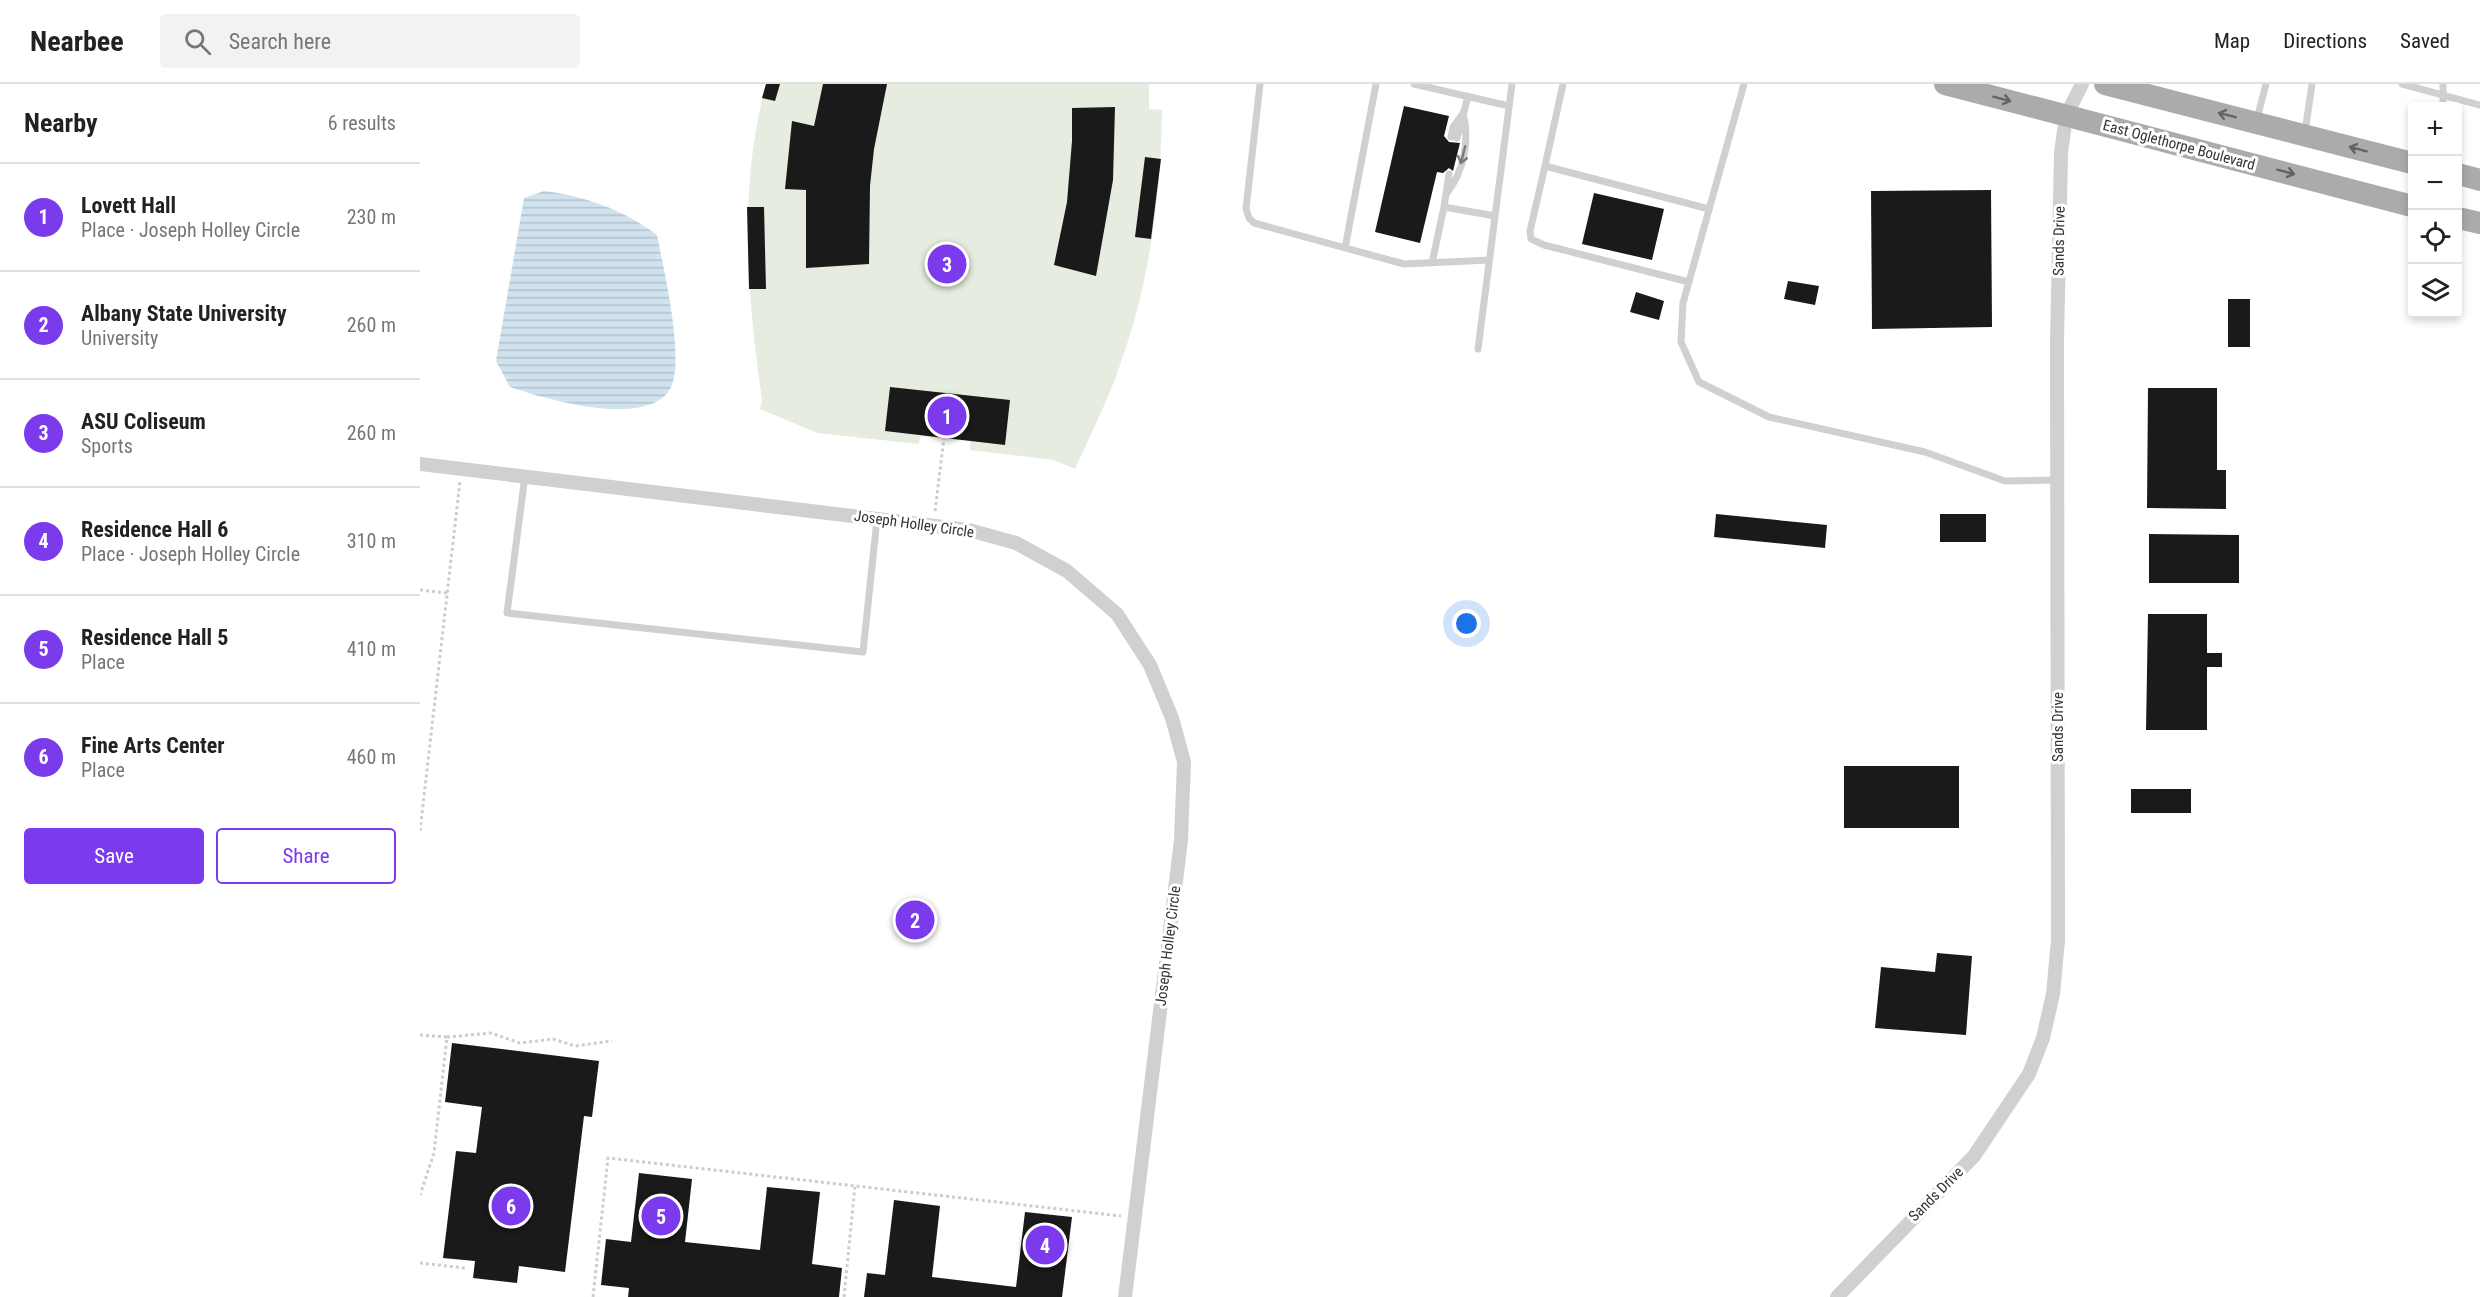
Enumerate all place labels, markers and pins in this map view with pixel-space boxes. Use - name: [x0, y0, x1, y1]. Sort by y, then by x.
- pin: 3: [928, 242, 966, 286]
- pin: 1: [928, 394, 966, 438]
- pin: 2: [896, 898, 934, 942]
- pin: 6: [492, 1184, 530, 1228]
- pin: 5: [642, 1194, 680, 1238]
- pin: 4: [1026, 1222, 1064, 1268]

